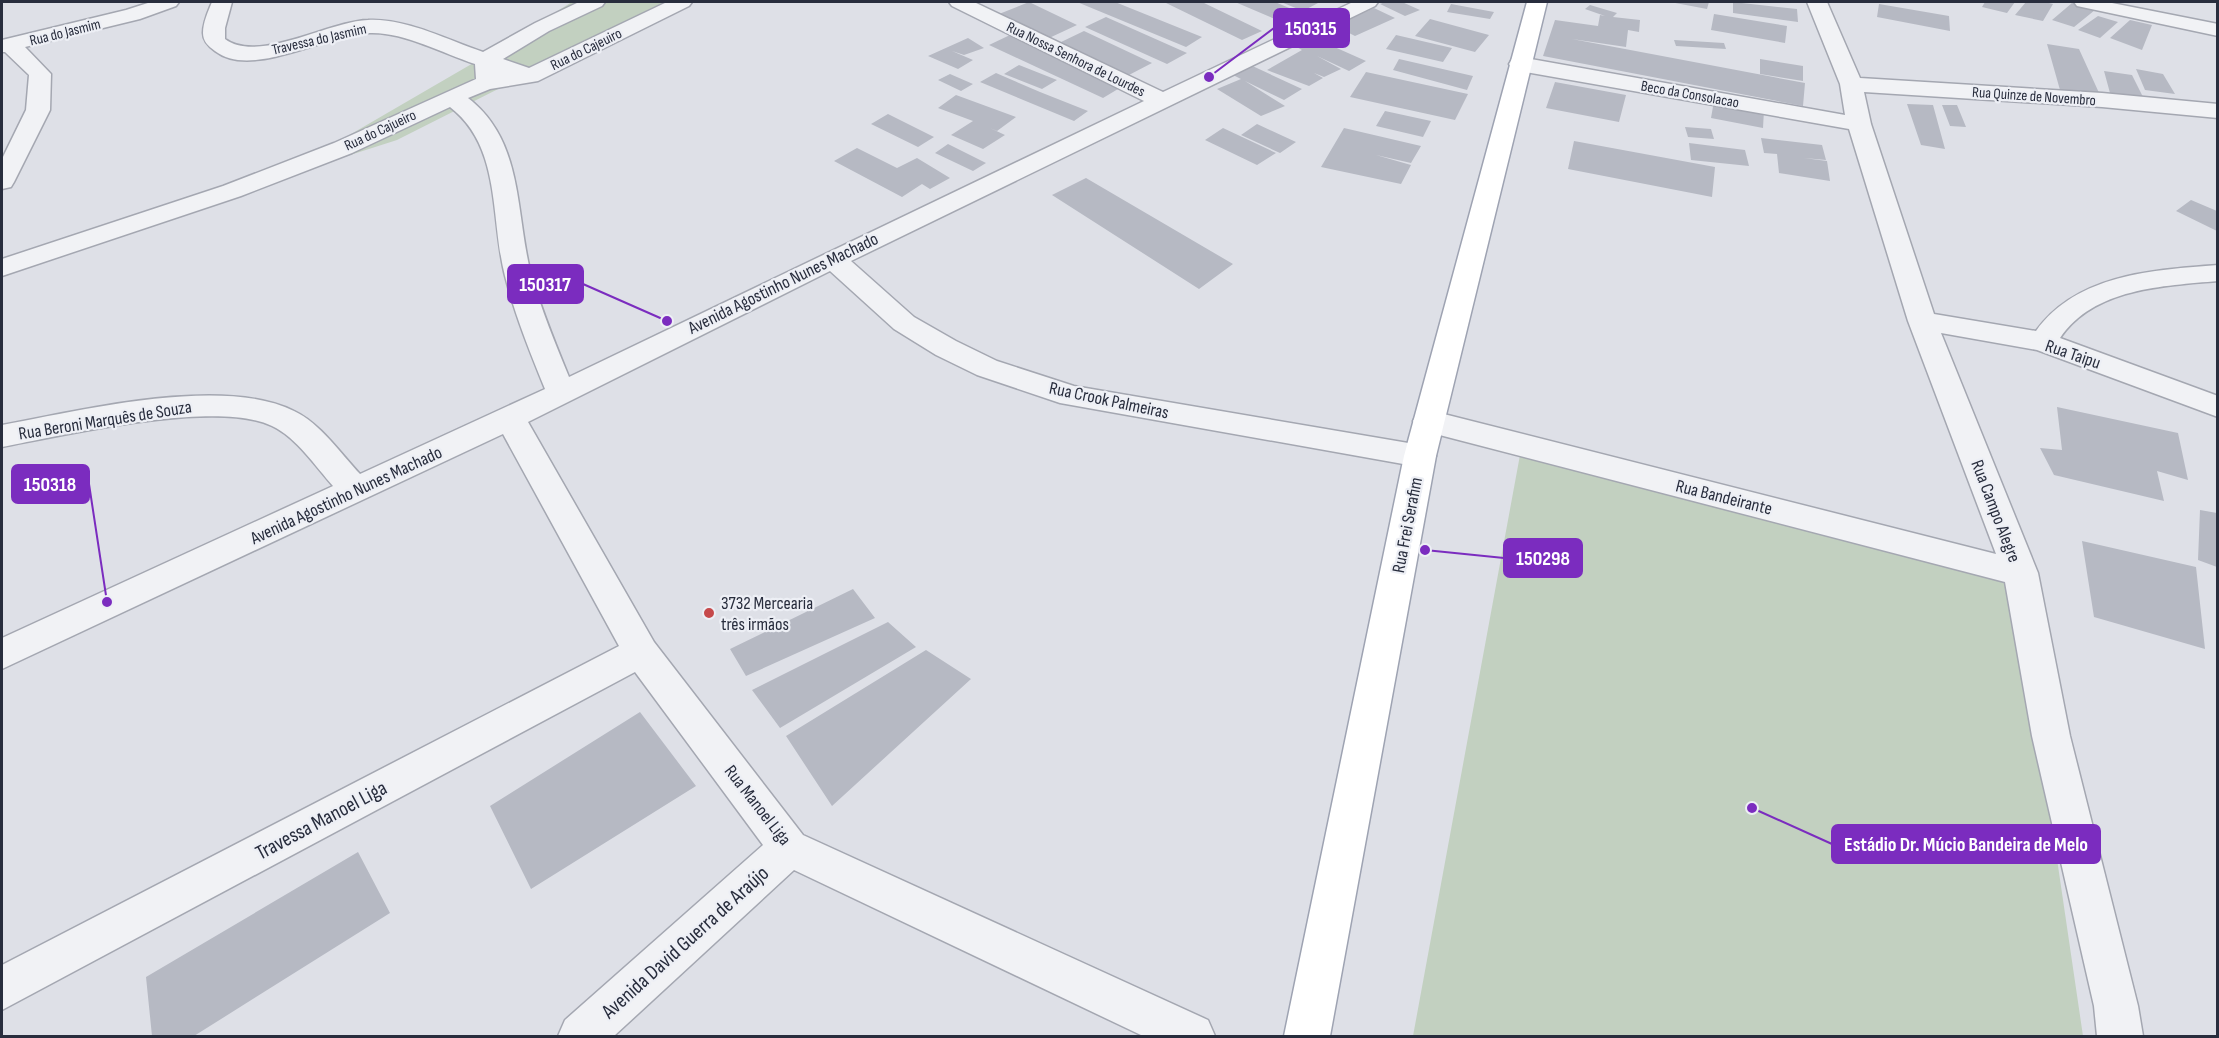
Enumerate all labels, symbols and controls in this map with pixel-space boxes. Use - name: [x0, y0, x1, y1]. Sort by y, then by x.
- callout: 150315: [1274, 9, 1349, 47]
- street label: Rua do Jasmim: [28, 14, 103, 50]
- text: 150315: [1285, 17, 1337, 41]
- street label: Rua Nossa Senhora de Lourdes: [1003, 18, 1148, 101]
- street label: Travessa do Jasmim: [270, 19, 368, 60]
- street label: Rua do Cajeuiro: [547, 24, 625, 75]
- street label: Beco da Consolacao: [1639, 77, 1741, 112]
- street label: Rua Quinze de Novembro: [1971, 83, 2097, 110]
- street label: Rua do Cajueiro: [341, 106, 419, 155]
- street label: Avenida Agostinho Nunes Machado: [684, 228, 882, 339]
- callout: 150317: [508, 265, 583, 303]
- text: 150317: [519, 273, 571, 297]
- street label: Rua Taipu: [2042, 335, 2103, 374]
- street label: Rua Crook Palmeiras: [1047, 378, 1171, 423]
- street label: Rua Beroni Marquês de Souza: [17, 396, 193, 445]
- street label: Avenida Agostinho Nunes Machado: [246, 442, 445, 550]
- street label: Rua Campo Alegre: [1966, 457, 2025, 565]
- callout: 150318: [12, 465, 89, 503]
- text: 150318: [24, 473, 76, 497]
- street label: Rua Bandeirante: [1673, 475, 1774, 520]
- street label: Rua Frei Serafim: [1388, 476, 1427, 575]
- callout: 150298: [1504, 539, 1582, 577]
- text: 150298: [1516, 547, 1570, 571]
- place label: 3732 Mercearia três irmãos: [721, 593, 813, 635]
- marker: 3732 Mercearia três irmãos: [702, 606, 716, 620]
- street label: Rua Manoel Liga: [720, 761, 795, 850]
- street label: Travessa Manoel Liga: [251, 775, 391, 866]
- callout: Estádio Dr. Múcio Bandeira de Melo: [1832, 825, 2100, 863]
- text: Estádio Dr. Múcio Bandeira de Melo: [1844, 833, 2088, 857]
- street label: Avenida David Guerra de Araújo: [596, 861, 774, 1025]

